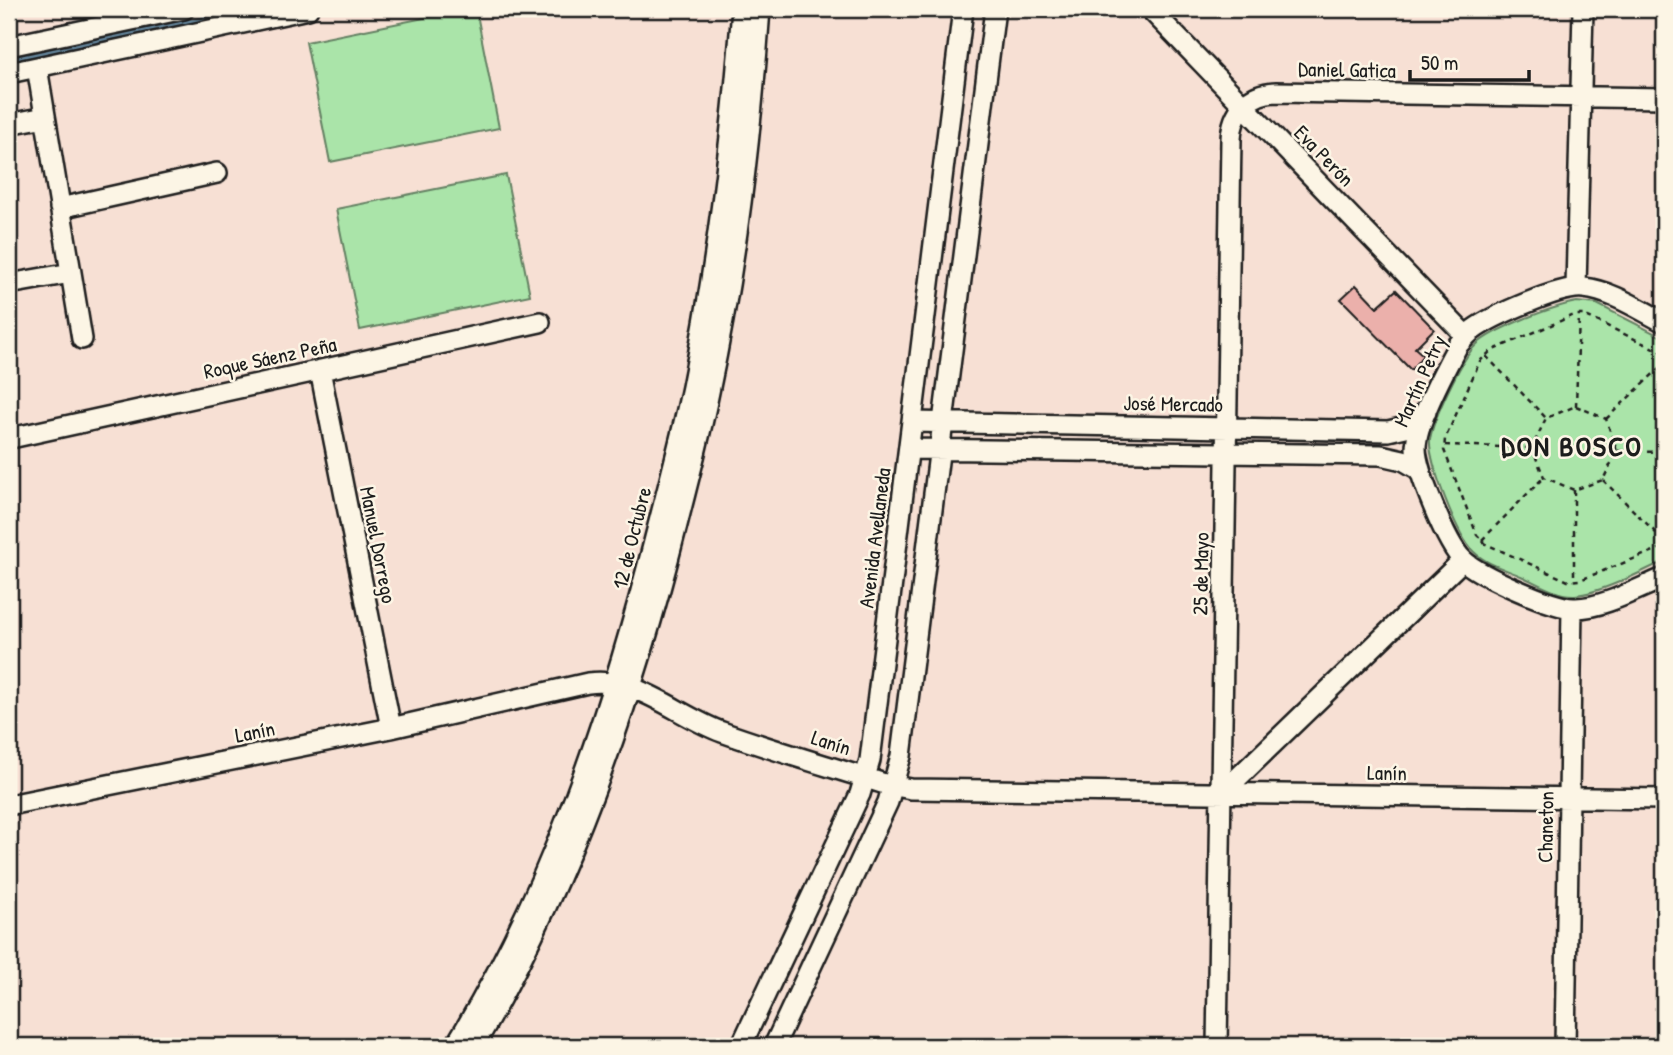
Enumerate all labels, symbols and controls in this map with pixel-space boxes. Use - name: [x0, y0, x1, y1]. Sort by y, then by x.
- scale bar: [1410, 38, 1530, 82]
- text: 50 m: [1421, 48, 1458, 77]
- street label: Daniel Gatica: [1298, 54, 1396, 85]
- street label: Eva Perón: [1288, 119, 1361, 193]
- street label: Roque Sáenz Peña: [201, 329, 339, 386]
- street label: Martín Petry: [1386, 330, 1453, 431]
- street label: José Mercado: [1123, 388, 1223, 419]
- district label: DON BOSCO: [1501, 427, 1643, 465]
- street label: Avenida Avellaneda: [852, 466, 897, 610]
- street label: Manuel Dorrego: [353, 484, 404, 606]
- street label: 12 de Octubre: [605, 484, 658, 592]
- street label: 25 de Mayo: [1185, 532, 1216, 616]
- street label: Lanín: [233, 713, 277, 750]
- street label: Lanín: [808, 723, 855, 762]
- street label: Lanín: [1367, 758, 1407, 787]
- street label: Chaneton: [1530, 791, 1561, 863]

